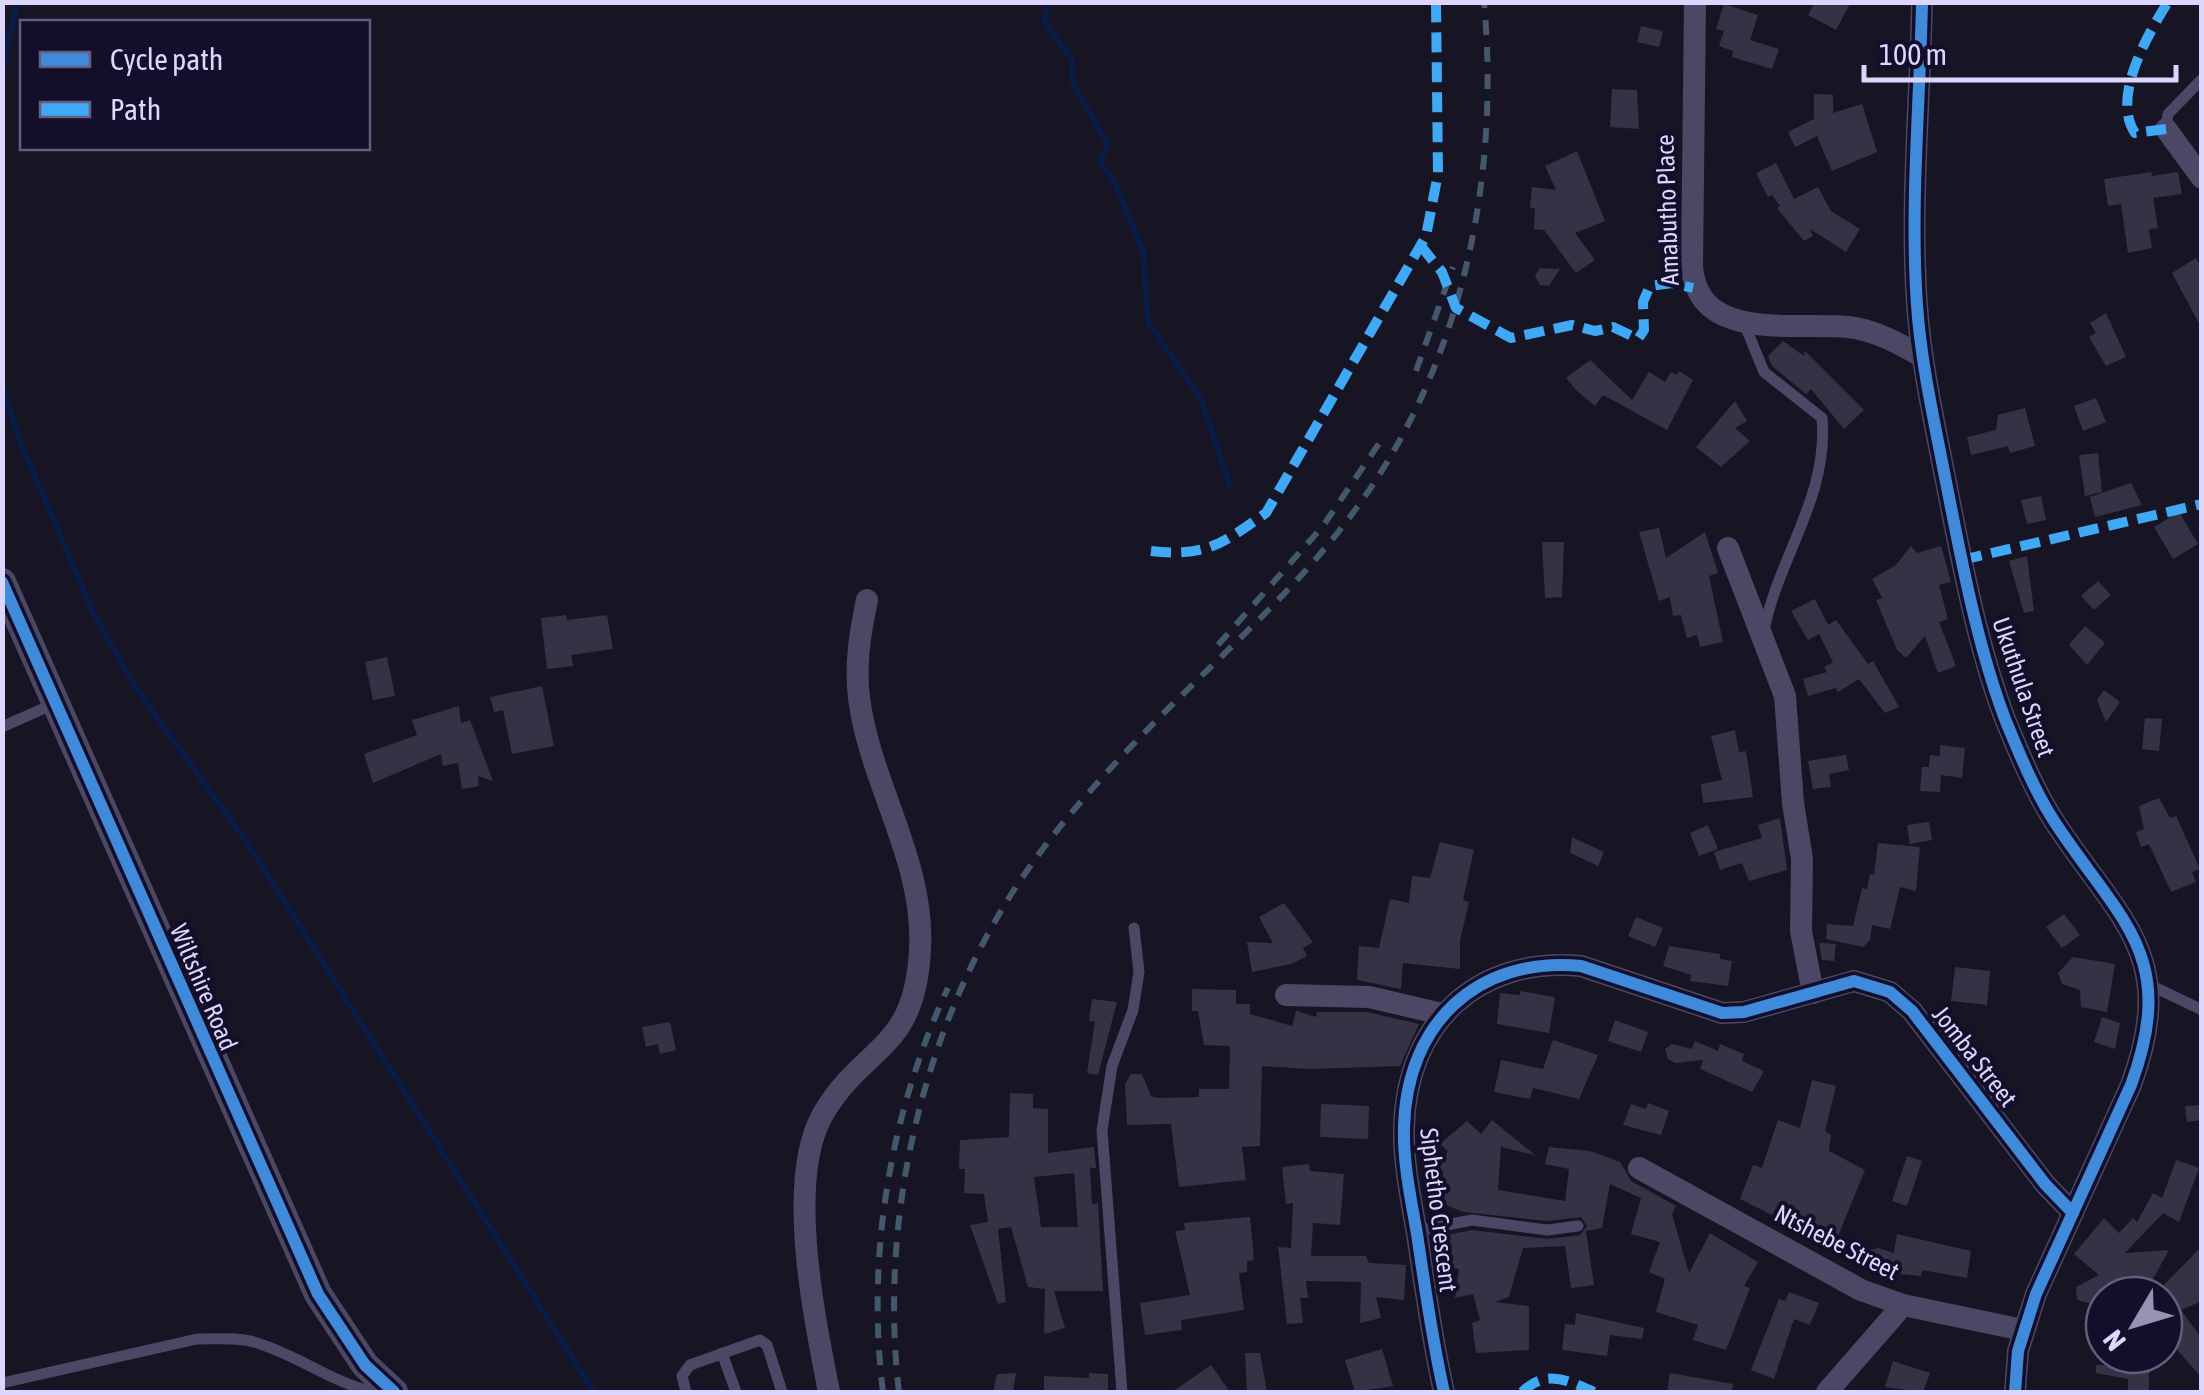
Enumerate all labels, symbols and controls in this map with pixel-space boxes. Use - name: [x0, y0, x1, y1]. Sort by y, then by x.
- legend: [20, 20, 370, 150]
- scale bar: [1864, 20, 2176, 82]
- text: 100 m: [1879, 37, 1947, 71]
- text: Cycle path: [110, 42, 223, 76]
- text: Path: [110, 92, 161, 126]
- street label: Amabutho Place: [1650, 134, 1684, 286]
- street label: Ukuthula Street: [1987, 614, 2061, 760]
- street label: Wiltshire Road: [165, 920, 243, 1054]
- street label: Jomba Street: [1927, 1000, 2023, 1112]
- street label: Siphetho Crescent: [1415, 1127, 1463, 1293]
- street label: Ntshebe Street: [1770, 1199, 1904, 1285]
- north arrow: [2084, 1275, 2184, 1375]
- text: N: [2097, 1324, 2132, 1357]

